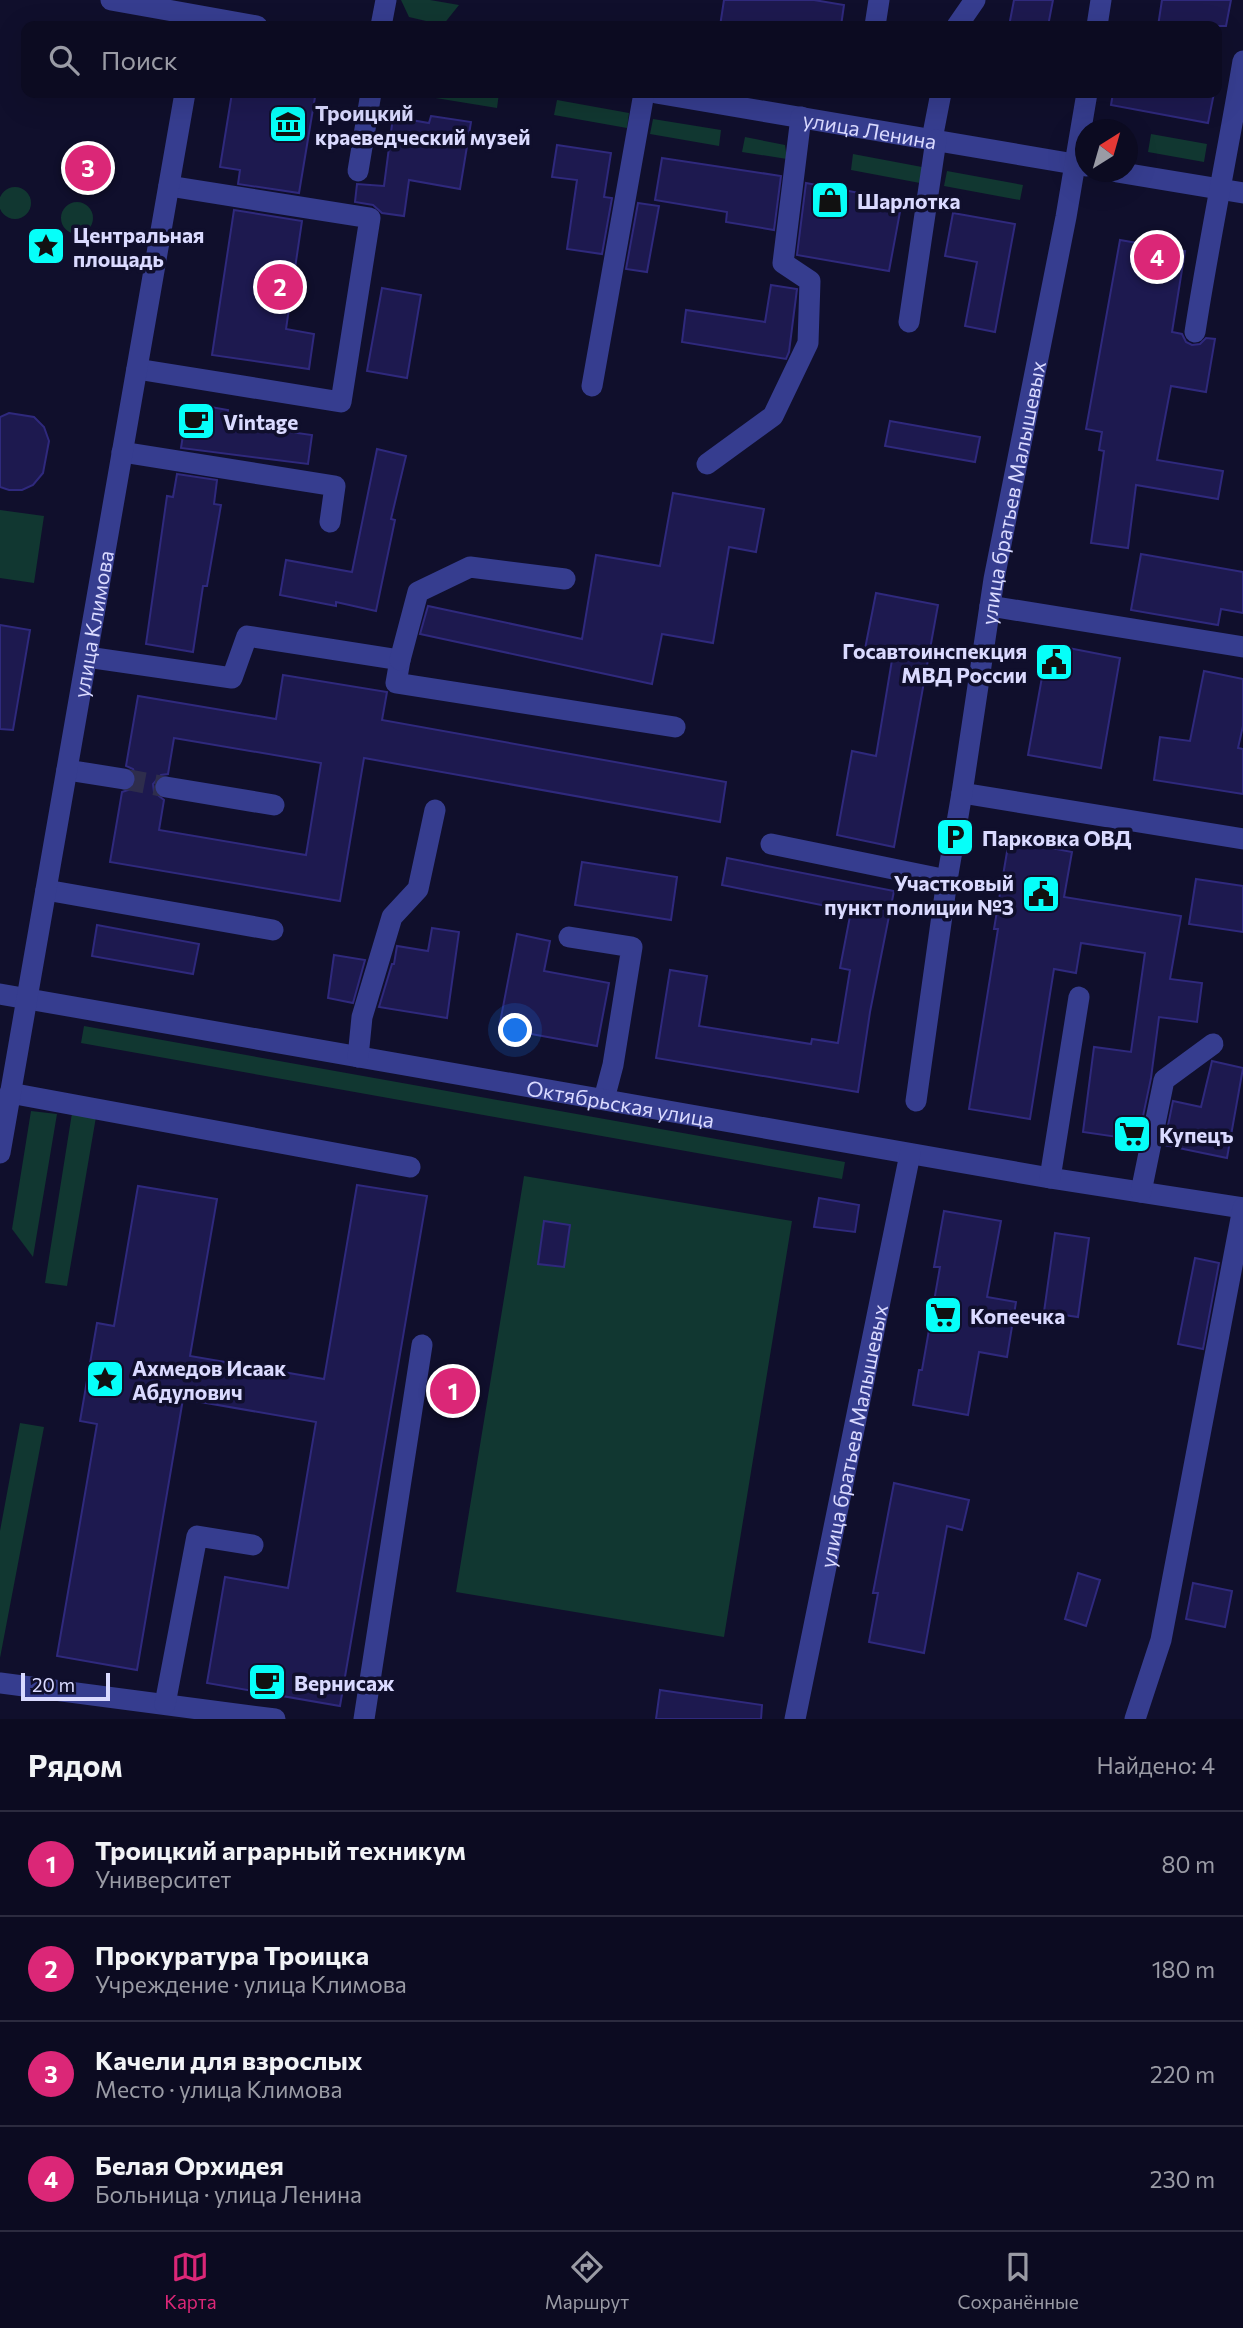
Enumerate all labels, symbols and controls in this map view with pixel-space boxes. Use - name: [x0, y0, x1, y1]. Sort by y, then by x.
- search box: [21, 21, 1222, 98]
- icon: search: [45, 41, 83, 79]
- text: Поиск: [101, 44, 178, 75]
- place label: Троицкий краеведческий музей: [315, 100, 530, 149]
- museum icon: Троицкий краеведческий музей: [267, 103, 309, 145]
- street label: улица Ленина: [801, 106, 939, 153]
- north arrow: [1075, 119, 1138, 182]
- pin: 3: [65, 142, 111, 194]
- shop icon: Шарлотка: [809, 179, 851, 221]
- place label: Шарлотка: [857, 188, 961, 213]
- place label: Центральная площадь: [73, 222, 204, 271]
- place icon: Центральная площадь: [25, 225, 67, 267]
- pin: 4: [1134, 231, 1180, 283]
- pin: 2: [257, 261, 303, 313]
- street label: улица братьев Малышевых: [975, 358, 1050, 626]
- cafe icon: Vintage: [175, 400, 217, 442]
- place label: Vintage: [223, 409, 298, 434]
- street label: улица Климова: [67, 548, 117, 700]
- place label: Госавтоинспекция МВД России: [842, 638, 1027, 687]
- public building icon: Госавтоинспекция МВД России: [1033, 641, 1075, 683]
- parking icon: Парковка ОВД: [934, 816, 976, 858]
- place label: Парковка ОВД: [982, 825, 1131, 850]
- place label: Участковый пункт полиции №3: [824, 870, 1014, 919]
- public building icon: Участковый пункт полиции №3: [1020, 873, 1062, 915]
- your location: [498, 1013, 532, 1047]
- street label: Октябрьская улица: [525, 1074, 716, 1131]
- supermarket icon: Купецъ: [1111, 1113, 1153, 1155]
- place label: Купецъ: [1159, 1122, 1233, 1147]
- supermarket icon: Копеечка: [922, 1294, 964, 1336]
- street label: улица братьев Малышевых: [814, 1302, 892, 1570]
- place label: Копеечка: [970, 1303, 1065, 1328]
- place label: Ахмедов Исаак Абдулович: [132, 1355, 286, 1404]
- place icon: Ахмедов Исаак Абдулович: [84, 1358, 126, 1400]
- pin: 1: [430, 1365, 476, 1417]
- cafe icon: Вернисаж: [246, 1661, 288, 1703]
- scale bar: [21, 1670, 110, 1702]
- place label: Вернисаж: [294, 1670, 395, 1695]
- text: 20 m: [32, 1673, 75, 1696]
- text: Рядом: [28, 1746, 122, 1783]
- text: Найдено: 4: [1097, 1751, 1215, 1779]
- text: Троицкий аграрный техникум: [95, 1834, 466, 1865]
- text: 1: [46, 1850, 56, 1878]
- text: 80 m: [1162, 1850, 1215, 1878]
- text: Университет: [95, 1865, 231, 1893]
- text: Прокуратура Троицка: [95, 1939, 369, 1970]
- text: 2: [44, 1955, 58, 1983]
- text: 180 m: [1152, 1955, 1215, 1983]
- text: Учреждение · улица Климова: [95, 1970, 407, 1998]
- text: Качели для взрослых: [95, 2044, 363, 2075]
- text: 3: [44, 2060, 58, 2088]
- text: 220 m: [1150, 2060, 1215, 2088]
- text: Место · улица Климова: [95, 2075, 343, 2103]
- text: Белая Орхидея: [95, 2149, 284, 2180]
- text: 4: [44, 2165, 58, 2193]
- text: 230 m: [1150, 2165, 1215, 2193]
- text: Больница · улица Ленина: [95, 2180, 362, 2208]
- tab: Карта: [164, 2248, 217, 2313]
- tab: Маршрут: [545, 2248, 629, 2313]
- tab: Сохранённые: [958, 2248, 1079, 2313]

